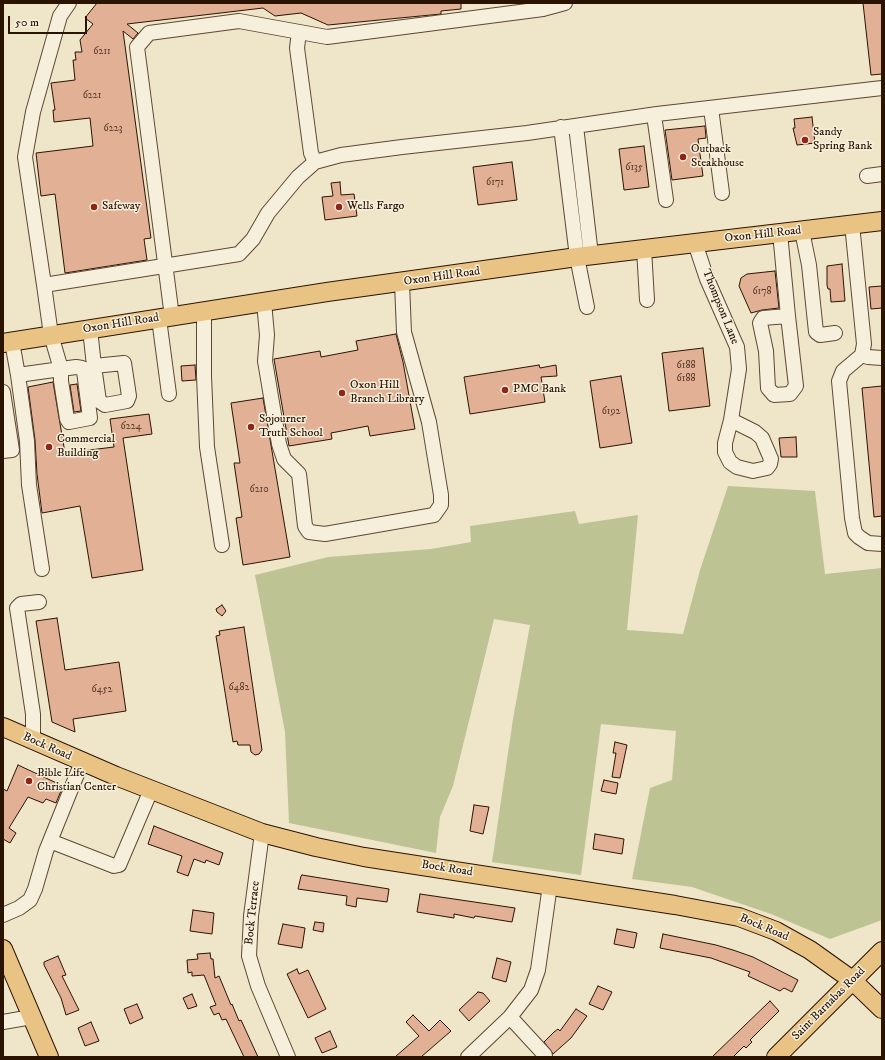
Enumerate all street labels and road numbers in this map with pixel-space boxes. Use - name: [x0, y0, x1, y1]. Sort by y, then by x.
- street label: Oxon Hill Road: [724, 224, 802, 246]
- street label: Oxon Hill Road: [403, 265, 481, 289]
- street label: Thompson Lane: [698, 267, 742, 347]
- street label: Oxon Hill Road: [82, 311, 160, 337]
- street label: Bock Road: [20, 730, 74, 764]
- street label: Bock Road: [420, 858, 474, 880]
- street label: Bock Terrace: [242, 880, 264, 946]
- street label: Bock Road: [737, 911, 791, 945]
- street label: Saint Barnabas Road: [789, 964, 869, 1044]

